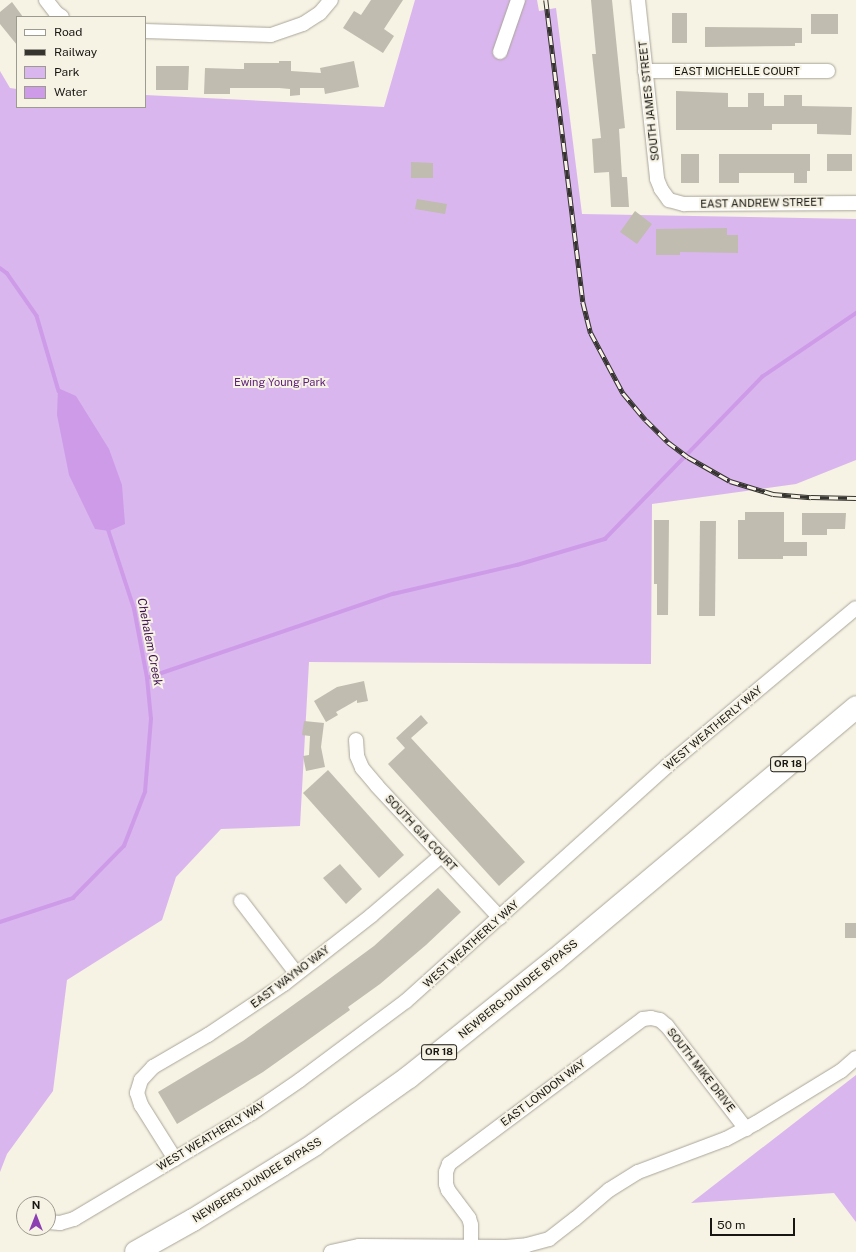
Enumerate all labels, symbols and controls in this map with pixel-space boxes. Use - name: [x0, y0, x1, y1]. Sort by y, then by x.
- legend: [16, 16, 146, 108]
- text: Road: [54, 25, 82, 39]
- street label: SOUTH JAMES STREET: [636, 40, 662, 162]
- text: Railway: [54, 45, 97, 59]
- street label: EAST MICHELLE COURT: [674, 64, 800, 78]
- text: Park: [54, 65, 80, 79]
- text: Water: [54, 85, 87, 99]
- street label: EAST ANDREW STREET: [700, 195, 824, 211]
- park label: Ewing Young Park: [234, 375, 326, 389]
- water label: Chehalem Creek: [133, 597, 165, 687]
- street label: WEST WEATHERLY WAY: [661, 683, 765, 773]
- road number: OR 18: [770, 756, 806, 772]
- street label: SOUTH GIA COURT: [382, 792, 460, 874]
- street label: WEST WEATHERLY WAY: [420, 897, 522, 991]
- street label: NEWBERG-DUNDEE BYPASS: [456, 937, 580, 1041]
- street label: EAST WAYNO WAY: [248, 943, 332, 1011]
- street label: SOUTH MIKE DRIVE: [664, 1025, 738, 1115]
- road number: OR 18: [421, 1044, 457, 1060]
- street label: EAST LONDON WAY: [498, 1057, 588, 1129]
- street label: WEST WEATHERLY WAY: [154, 1098, 268, 1174]
- street label: NEWBERG-DUNDEE BYPASS: [190, 1135, 324, 1225]
- north arrow: [16, 1196, 56, 1236]
- text: N: [32, 1199, 40, 1211]
- scale bar: [712, 1210, 797, 1236]
- text: 50 m: [717, 1218, 745, 1232]

